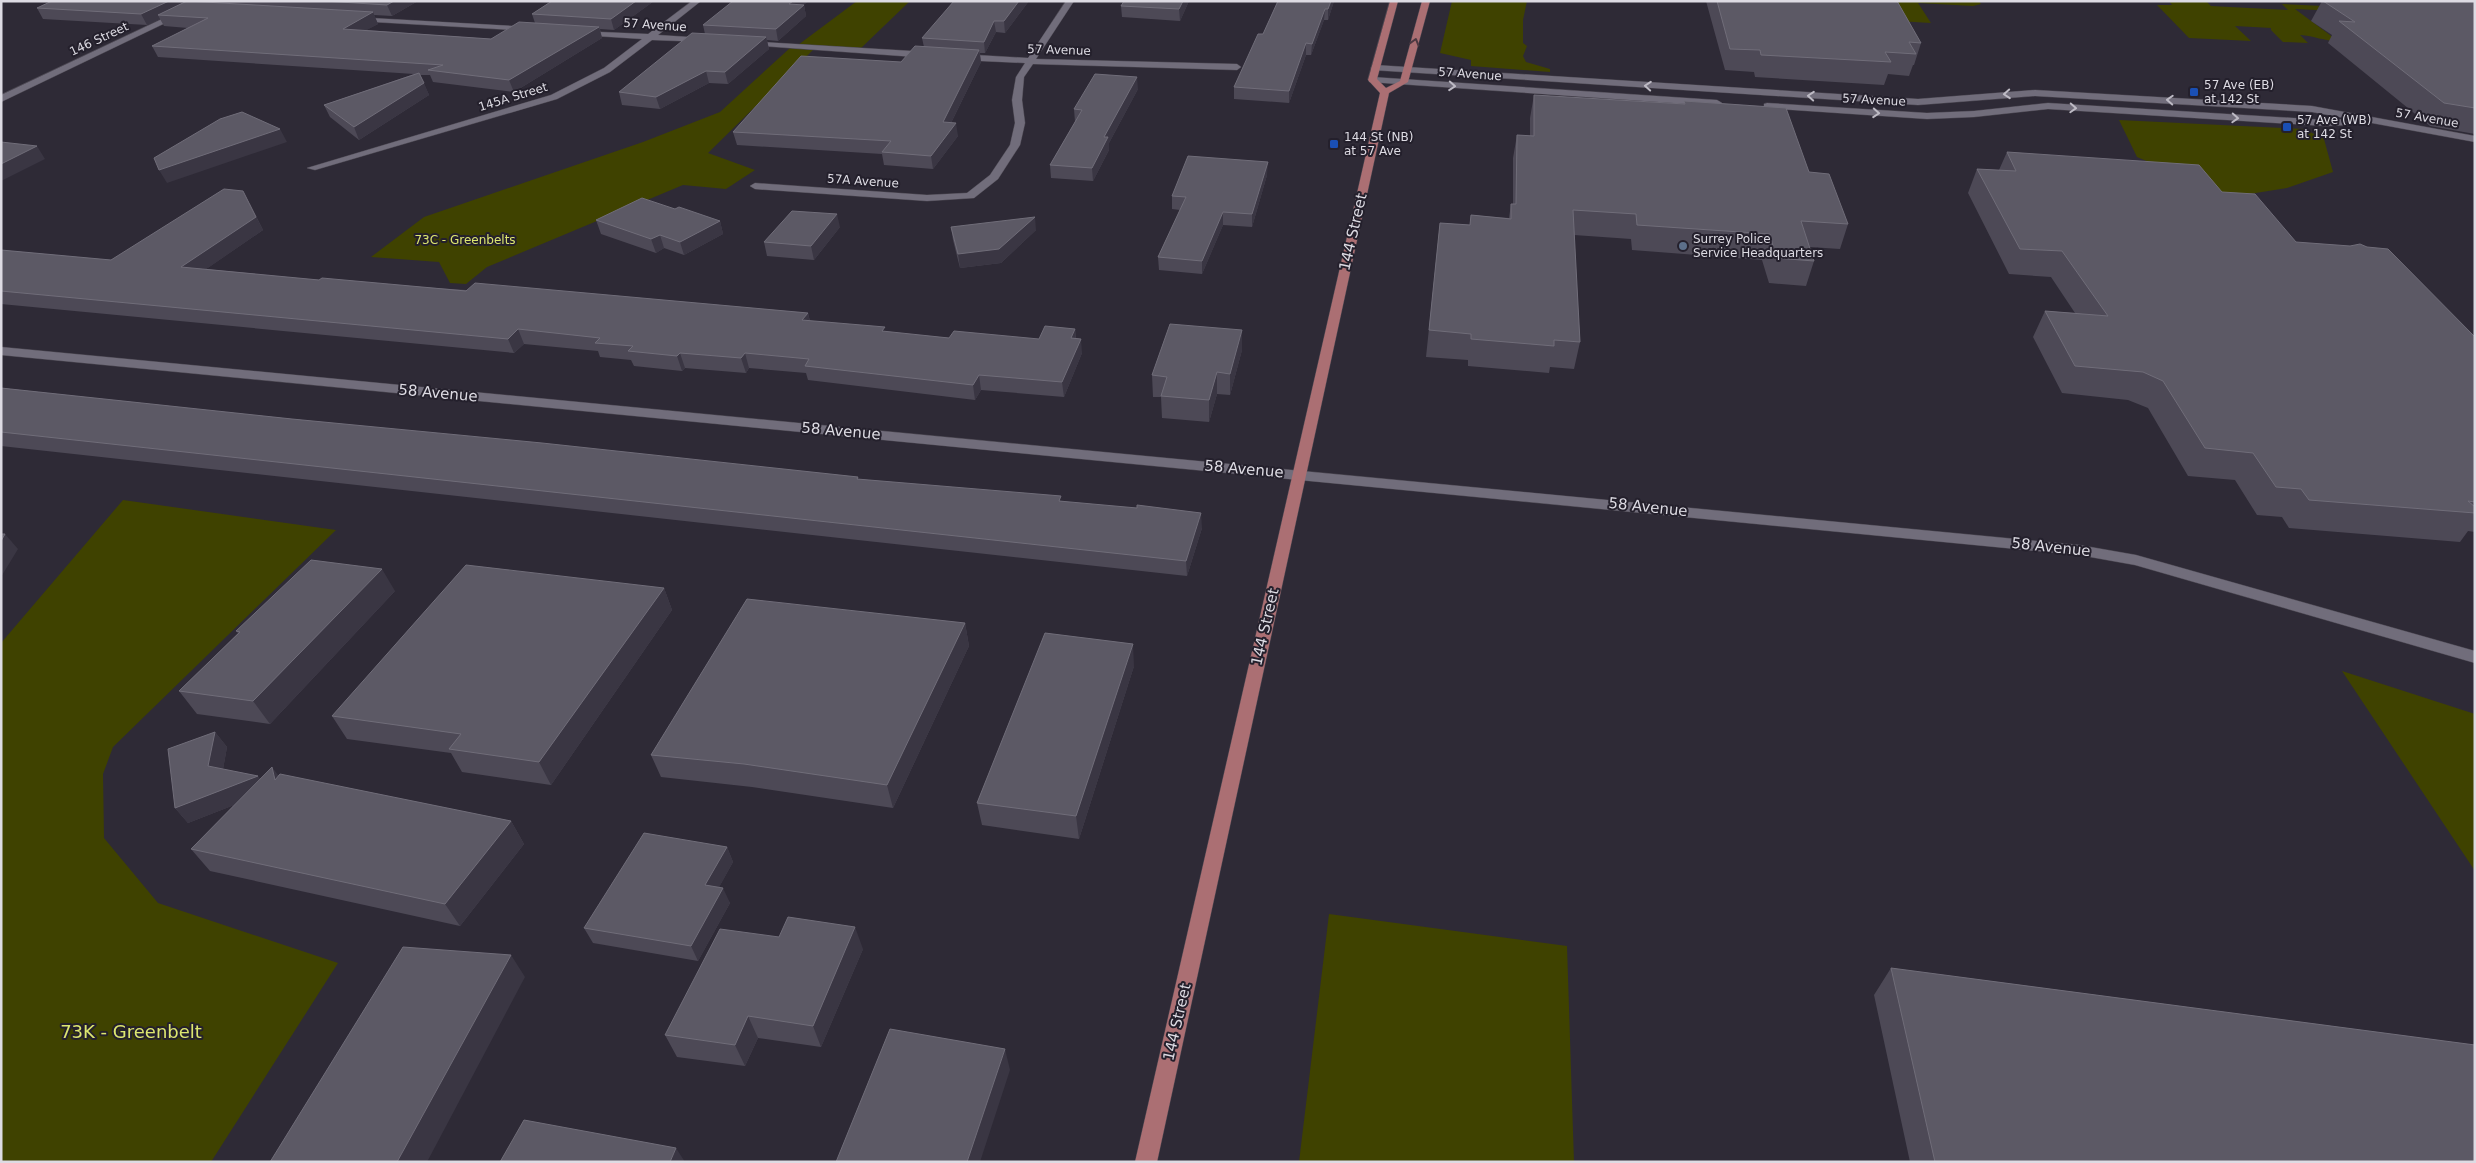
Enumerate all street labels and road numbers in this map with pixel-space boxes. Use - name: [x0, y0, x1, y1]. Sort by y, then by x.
- street label: 57 Avenue: [623, 16, 687, 34]
- street label: 146 Street: [67, 19, 131, 59]
- street label: 57 Avenue: [1027, 42, 1091, 58]
- street label: 57 Avenue: [1438, 65, 1502, 83]
- street label: 145A Street: [477, 80, 549, 114]
- street label: 57 Avenue: [1842, 91, 1906, 109]
- street label: 57 Avenue: [2394, 106, 2460, 130]
- street label: 57A Avenue: [827, 172, 899, 190]
- street label: 144 Street: [1335, 191, 1371, 273]
- street label: 58 Avenue: [398, 381, 478, 405]
- street label: 58 Avenue: [801, 419, 881, 443]
- street label: 58 Avenue: [1204, 457, 1284, 481]
- street label: 58 Avenue: [1607, 494, 1689, 520]
- street label: 58 Avenue: [2010, 534, 2092, 560]
- street label: 144 Street: [1247, 586, 1283, 668]
- street label: 144 Street: [1159, 981, 1195, 1063]

